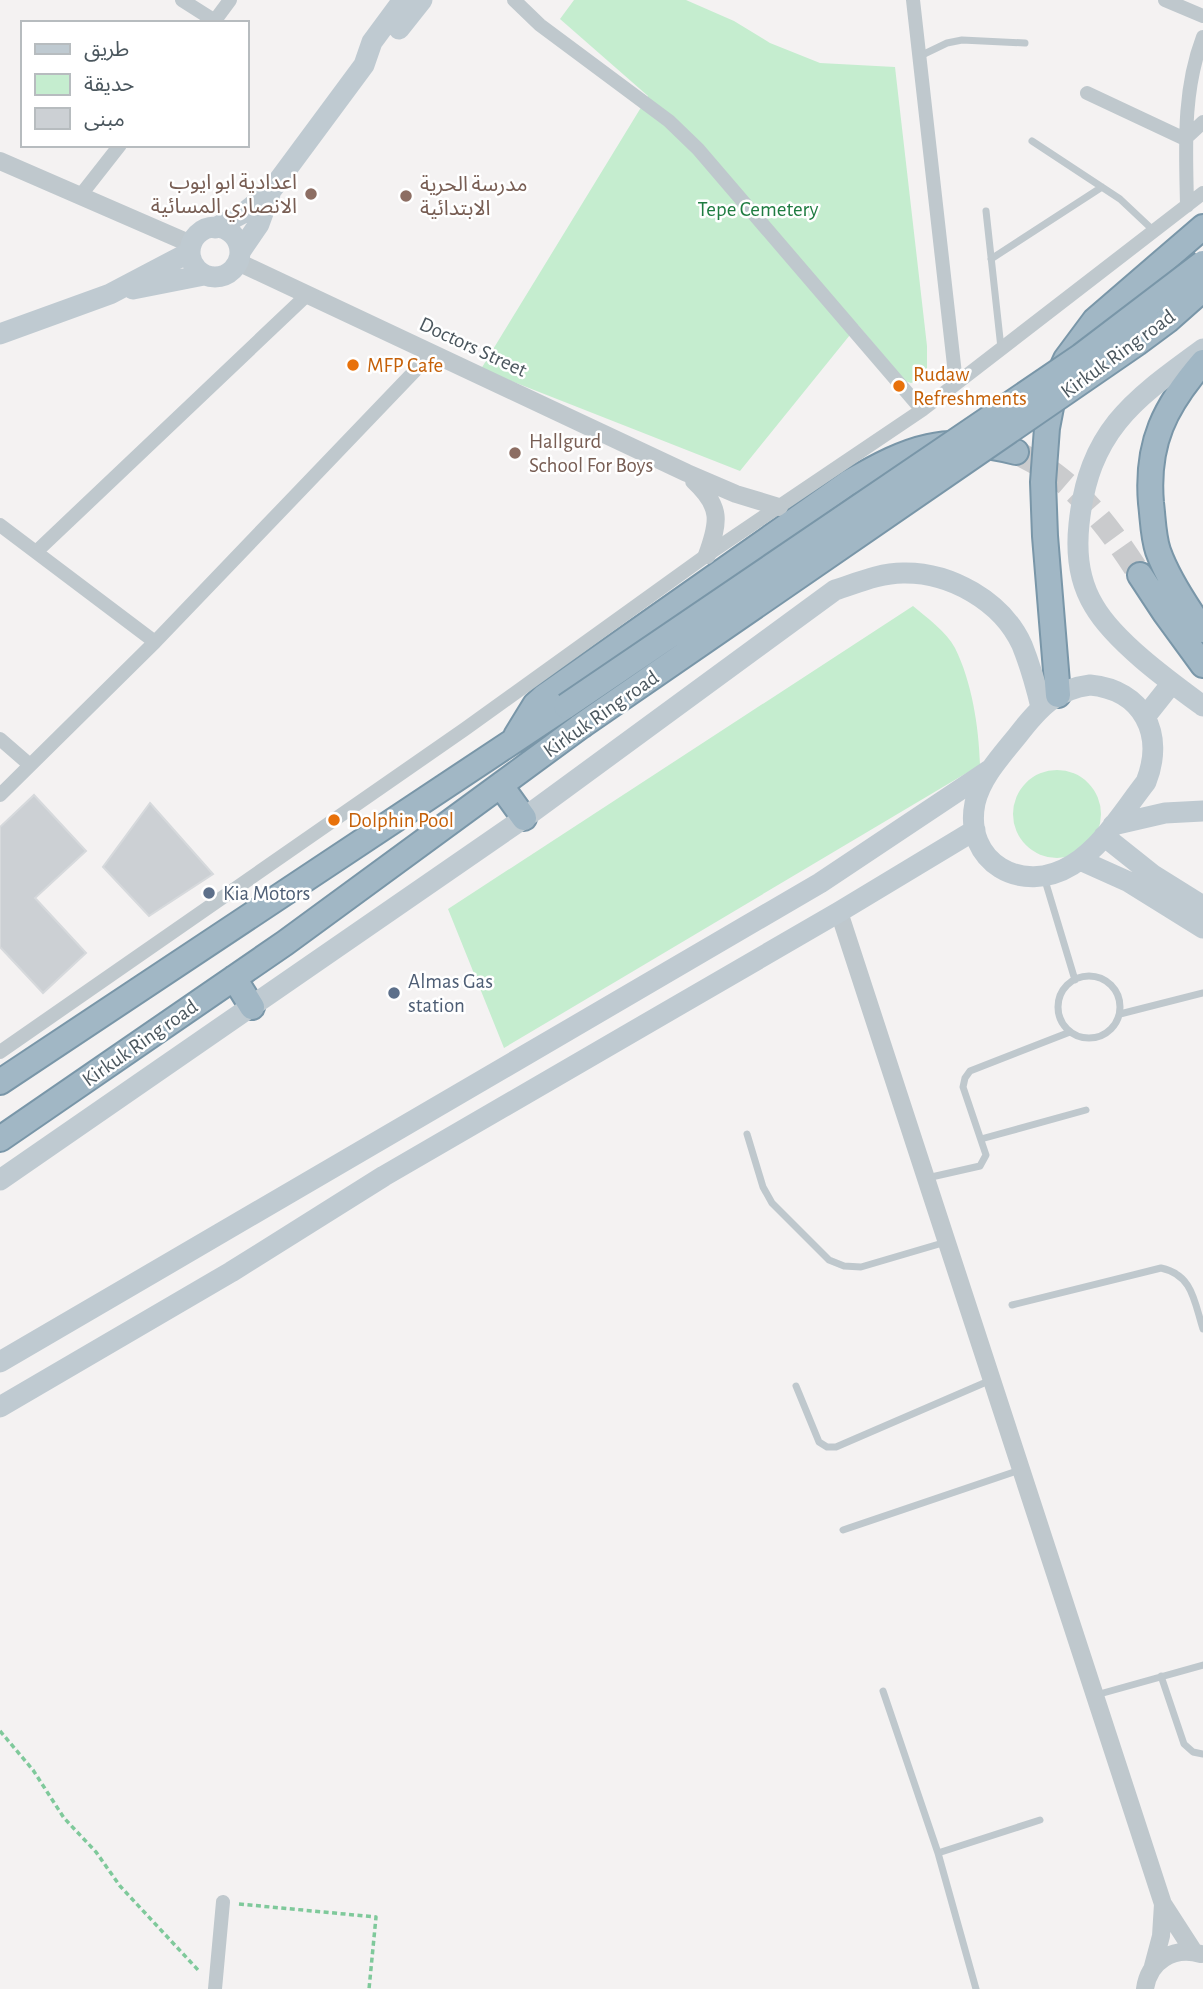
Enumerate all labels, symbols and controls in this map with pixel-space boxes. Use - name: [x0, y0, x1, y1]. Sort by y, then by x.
- legend: [21, 21, 248, 147]
- text: طريق: [84, 39, 129, 62]
- text: حديقة: [84, 74, 134, 95]
- text: مبنى: [84, 109, 125, 131]
- place label: اعدادية ابو ايوب الانصاري المسائية: [151, 172, 297, 221]
- place label: مدرسة الحرية الابتدائية: [420, 174, 527, 219]
- marker: اعدادية ابو ايوب الانصاري المسائية: [303, 186, 319, 202]
- marker: مدرسة الحرية الابتدائية: [398, 188, 414, 204]
- park label: Tepe Cemetery: [697, 199, 819, 220]
- street label: Kirkuk Ring road: [1057, 306, 1179, 402]
- street label: Doctors Street: [416, 313, 530, 381]
- place label: MFP Cafe: [367, 355, 443, 376]
- marker: MFP Cafe: [345, 357, 361, 373]
- place label: Rudaw Refreshments: [913, 364, 1027, 409]
- marker: Rudaw Refreshments: [891, 378, 907, 394]
- place label: Hallgurd School For Boys: [529, 431, 653, 476]
- marker: Hallgurd School For Boys: [507, 445, 523, 461]
- street label: Kirkuk Ring road: [539, 666, 663, 761]
- place label: Dolphin Pool: [348, 810, 454, 831]
- marker: Dolphin Pool: [326, 812, 342, 828]
- place label: Kia Motors: [223, 883, 310, 904]
- marker: Kia Motors: [201, 885, 217, 901]
- place label: Almas Gas station: [408, 971, 493, 1016]
- marker: Almas Gas station: [386, 985, 402, 1001]
- street label: Kirkuk Ring road: [78, 995, 202, 1090]

